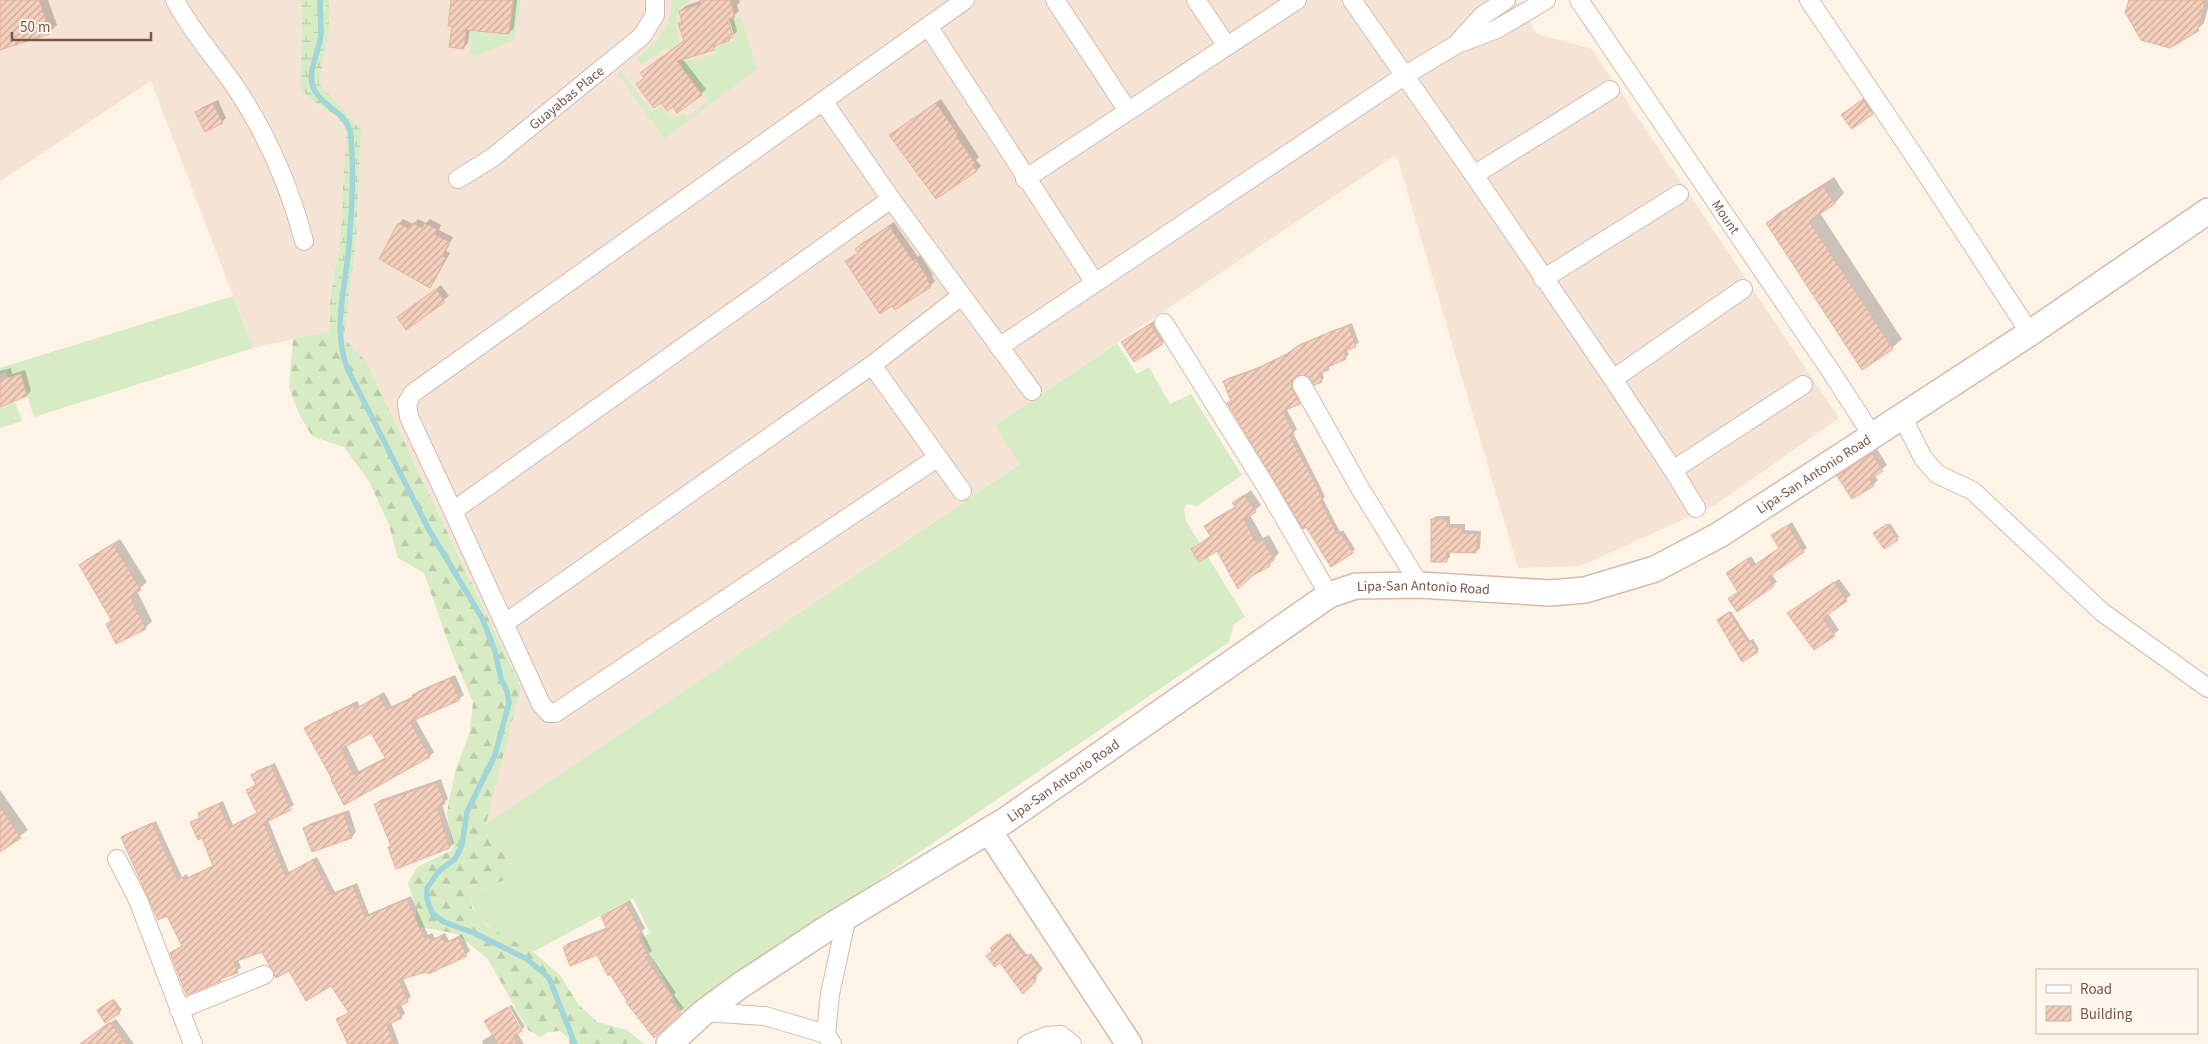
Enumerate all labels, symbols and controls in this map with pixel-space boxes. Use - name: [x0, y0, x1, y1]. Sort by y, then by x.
- scale bar: [12, 10, 151, 42]
- text: 50 m: [20, 17, 50, 38]
- street label: Guayabas Place: [525, 61, 609, 135]
- street label: Mount: [1706, 196, 1744, 239]
- street label: Lipa-San Antonio Road: [1753, 430, 1875, 519]
- street label: Lipa-San Antonio Road: [1357, 576, 1490, 600]
- street label: Lipa-San Antonio Road: [1003, 735, 1124, 827]
- legend: [2036, 969, 2198, 1034]
- text: Road: [2080, 979, 2112, 1000]
- text: Building: [2080, 1004, 2133, 1025]

